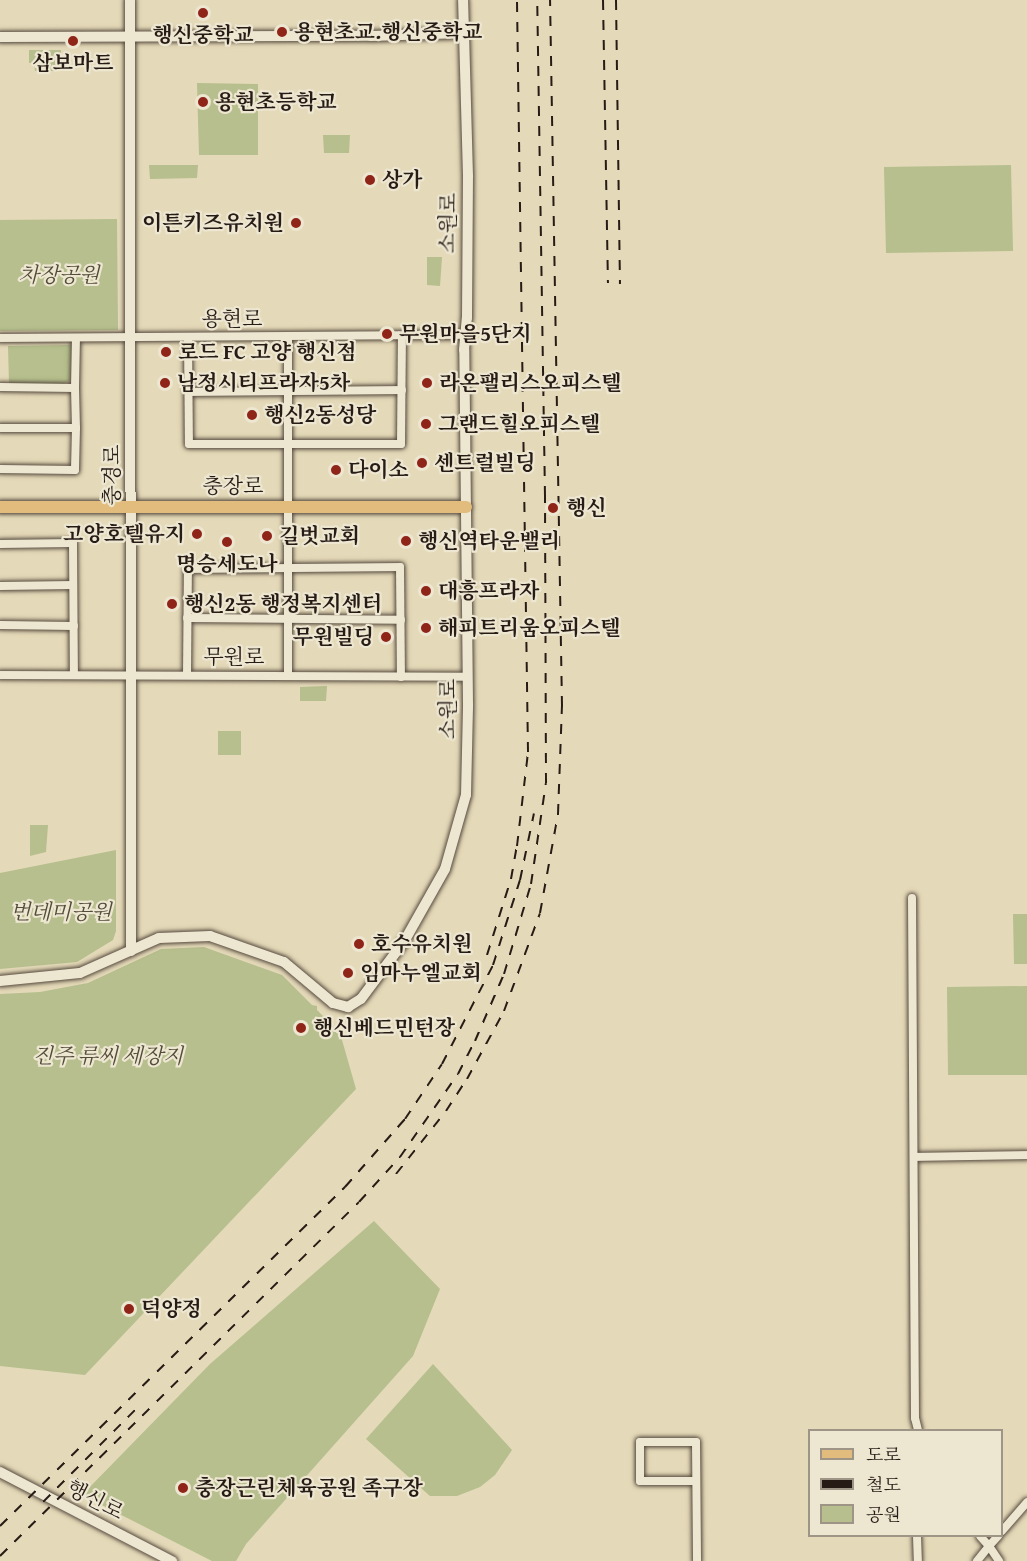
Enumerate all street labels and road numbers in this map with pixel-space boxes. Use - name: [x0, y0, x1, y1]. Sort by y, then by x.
- street label: 소원로: [435, 192, 461, 254]
- street label: 용현로: [202, 306, 262, 332]
- street label: 충경로: [99, 445, 125, 505]
- street label: 충장로: [203, 473, 263, 499]
- street label: 무원로: [204, 644, 264, 670]
- street label: 소원로: [435, 679, 461, 739]
- street label: 행신로: [62, 1475, 128, 1525]

